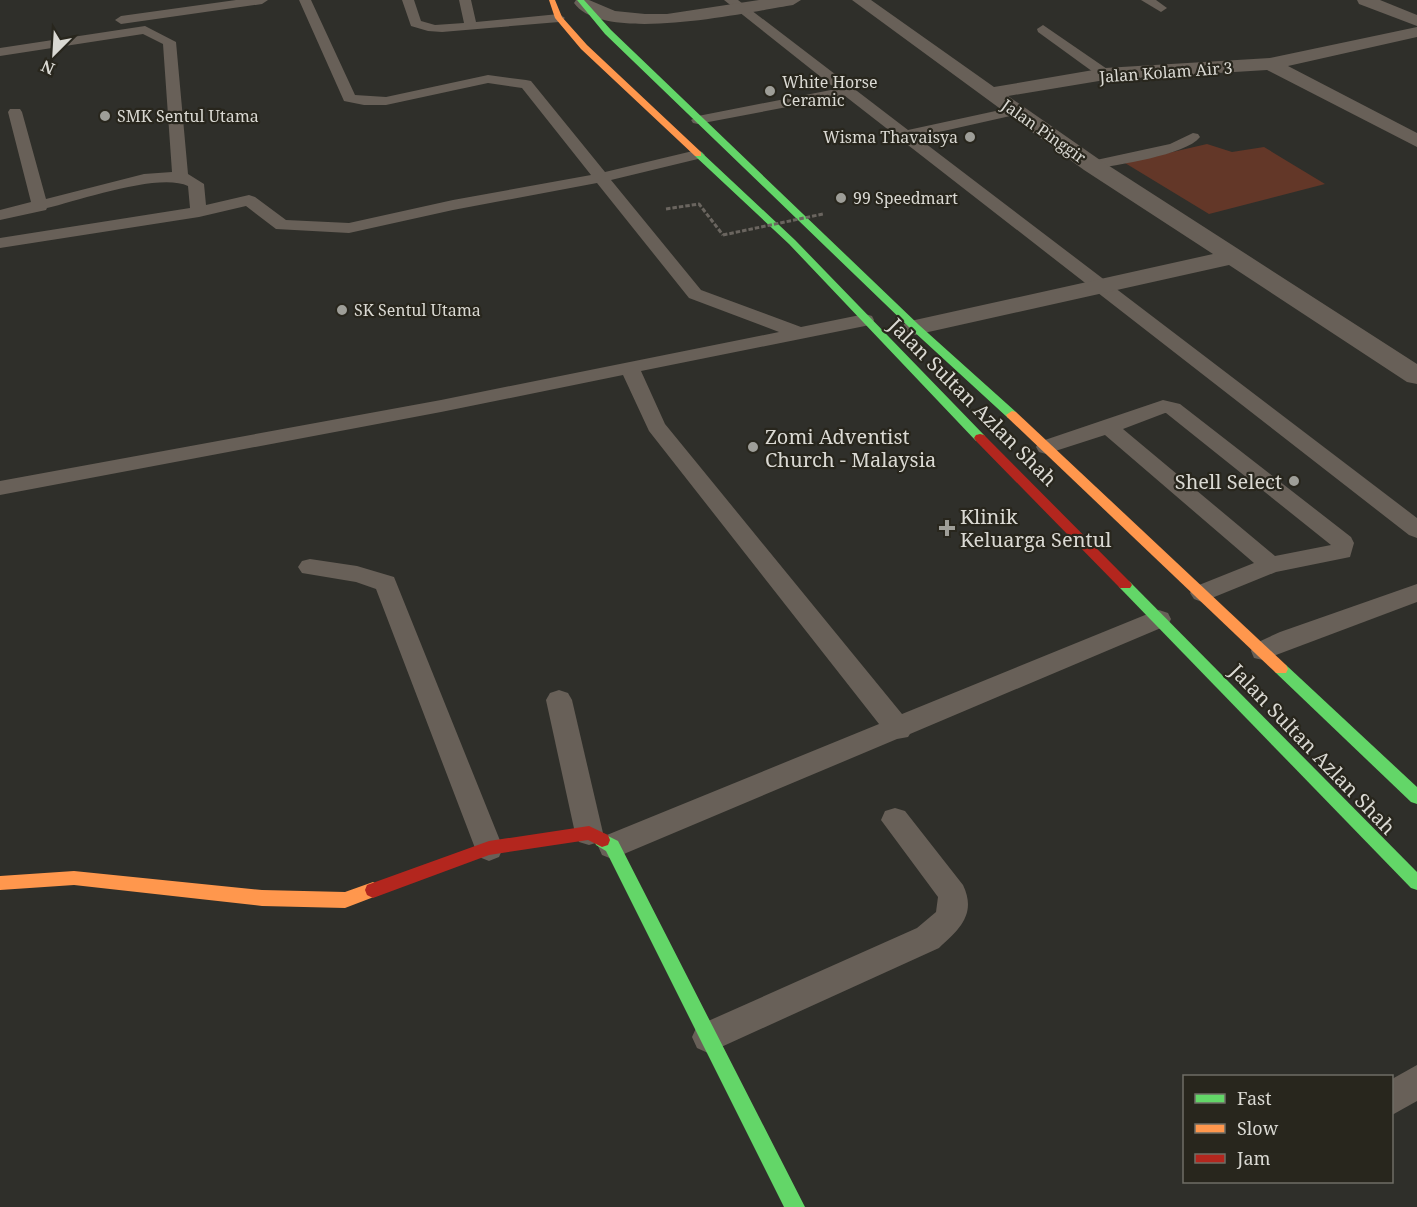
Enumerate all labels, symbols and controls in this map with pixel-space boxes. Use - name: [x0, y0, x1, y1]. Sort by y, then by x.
- north arrow: [24, 24, 84, 84]
- text: N: [37, 55, 58, 80]
- street label: Jalan Kolam Air 3: [1098, 56, 1233, 88]
- place label: White Horse Ceramic: [782, 71, 878, 111]
- marker: White Horse Ceramic: [763, 84, 777, 98]
- street label: Jalan Pinggir: [997, 93, 1091, 168]
- place label: SMK Sentul Utama: [117, 105, 259, 127]
- marker: SMK Sentul Utama: [98, 109, 112, 123]
- place label: Wisma Thavaisya: [823, 126, 958, 148]
- marker: Wisma Thavaisya: [963, 130, 977, 144]
- place label: 99 Speedmart: [853, 187, 958, 209]
- marker: 99 Speedmart: [834, 191, 848, 205]
- place label: SK Sentul Utama: [354, 299, 481, 321]
- marker: SK Sentul Utama: [335, 303, 349, 317]
- street label: Jalan Sultan Azlan Shah: [882, 311, 1063, 492]
- place label: Zomi Adventist Church - Malaysia: [765, 423, 936, 473]
- marker: Zomi Adventist Church - Malaysia: [746, 440, 760, 454]
- place label: Shell Select: [1175, 468, 1282, 495]
- marker: Shell Select: [1287, 474, 1301, 488]
- place label: Klinik Keluarga Sentul: [960, 503, 1112, 553]
- marker: Klinik Keluarga Sentul: [938, 519, 956, 537]
- street label: Jalan Sultan Azlan Shah: [1224, 657, 1402, 840]
- legend: [1183, 1075, 1393, 1183]
- text: Fast: [1237, 1086, 1272, 1110]
- text: Slow: [1237, 1116, 1279, 1140]
- text: Jam: [1236, 1146, 1271, 1170]

